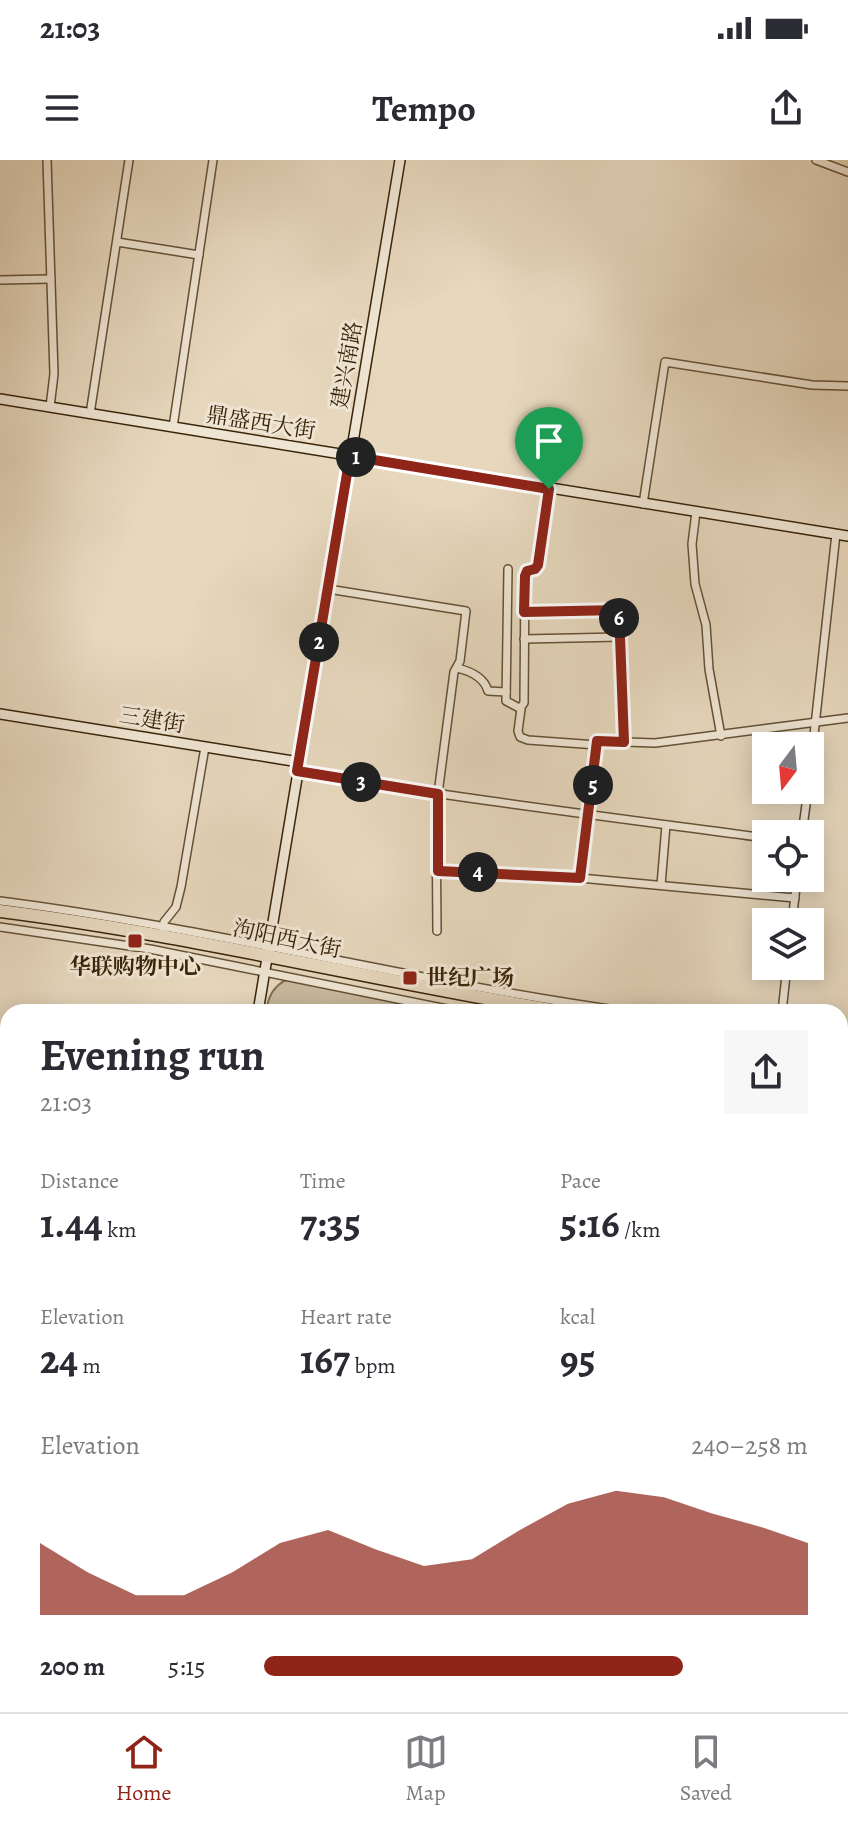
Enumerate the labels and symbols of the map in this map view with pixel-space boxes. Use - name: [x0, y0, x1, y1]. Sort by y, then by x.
- street label: 建兴南路: [325, 319, 369, 411]
- street label: 鼎盛西大街: [204, 400, 318, 446]
- pin: [515, 407, 583, 489]
- pin: 1: [336, 437, 376, 477]
- pin: 6: [599, 598, 639, 638]
- pin: 2: [299, 622, 339, 662]
- street label: 三建街: [117, 700, 187, 740]
- north arrow: [752, 732, 824, 804]
- pin: 3: [341, 762, 381, 802]
- pin: 5: [573, 765, 613, 805]
- pin: 4: [458, 852, 498, 892]
- street label: 泃阳西大街: [230, 913, 344, 965]
- marker: 华联购物中心: [126, 932, 144, 950]
- place label: 华联购物中心: [69, 952, 201, 982]
- place label: 世纪广场: [426, 963, 514, 993]
- marker: 世纪广场: [401, 969, 419, 987]

